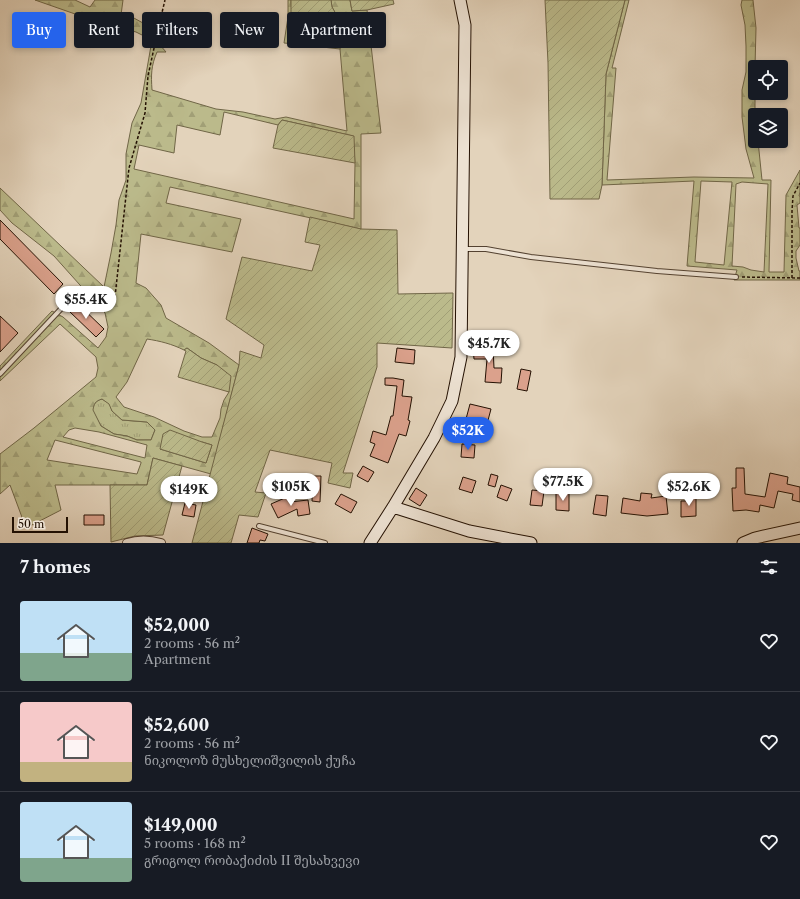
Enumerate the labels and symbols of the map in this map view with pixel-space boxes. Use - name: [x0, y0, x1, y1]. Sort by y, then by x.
- pin: $55.4K: [53, 286, 119, 320]
- pin: $45.7K: [456, 330, 522, 364]
- pin: $52K: [444, 417, 492, 451]
- pin: $77.5K: [530, 468, 596, 502]
- pin: $105K: [263, 473, 319, 507]
- pin: $52.6K: [656, 473, 722, 507]
- pin: $149K: [161, 476, 217, 510]
- scale bar: [12, 515, 68, 534]

